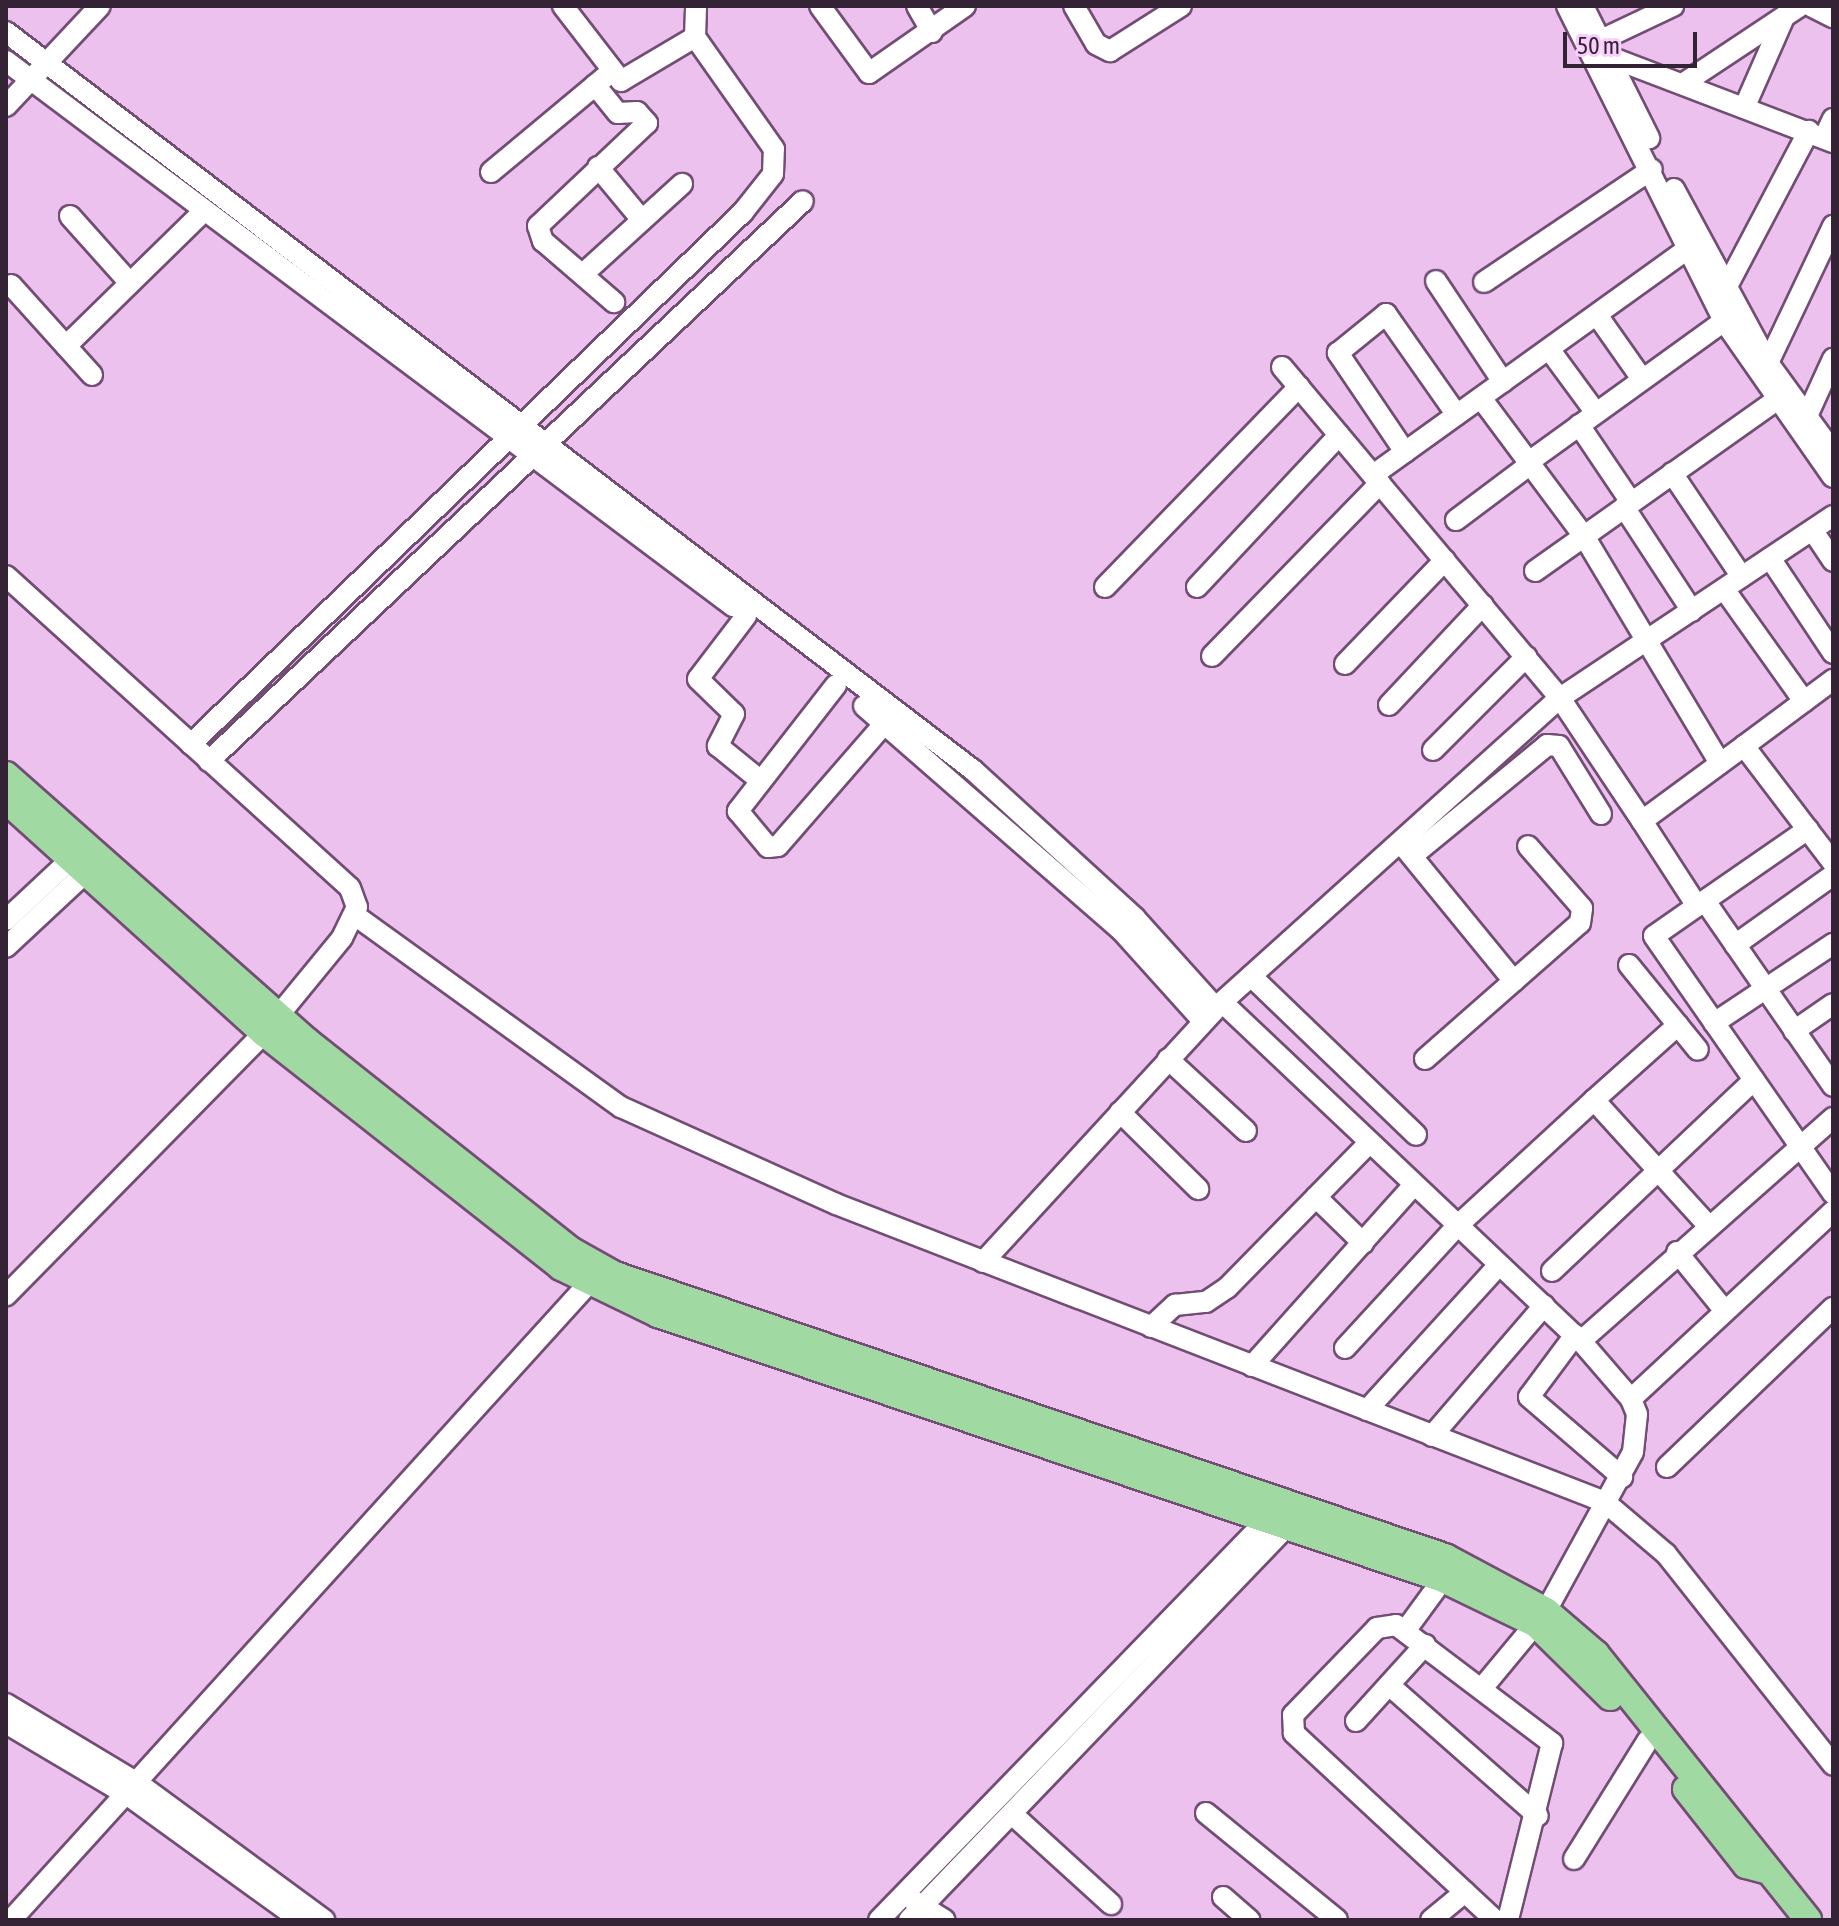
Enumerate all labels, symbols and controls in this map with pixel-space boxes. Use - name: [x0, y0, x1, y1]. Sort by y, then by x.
- scale bar: [1567, 16, 1701, 66]
- text: 50 m: [1577, 32, 1620, 59]

